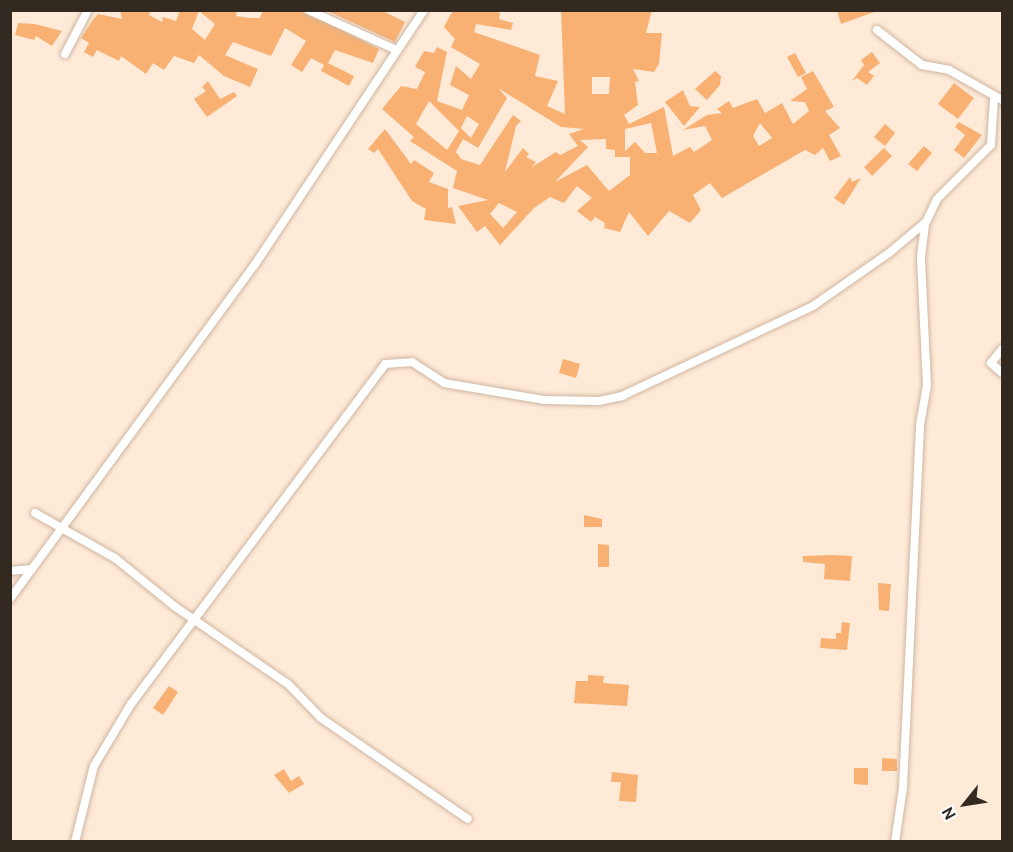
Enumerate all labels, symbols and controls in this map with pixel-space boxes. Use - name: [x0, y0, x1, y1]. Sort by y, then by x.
- north arrow: [935, 774, 995, 834]
- text: N: [938, 804, 960, 823]

